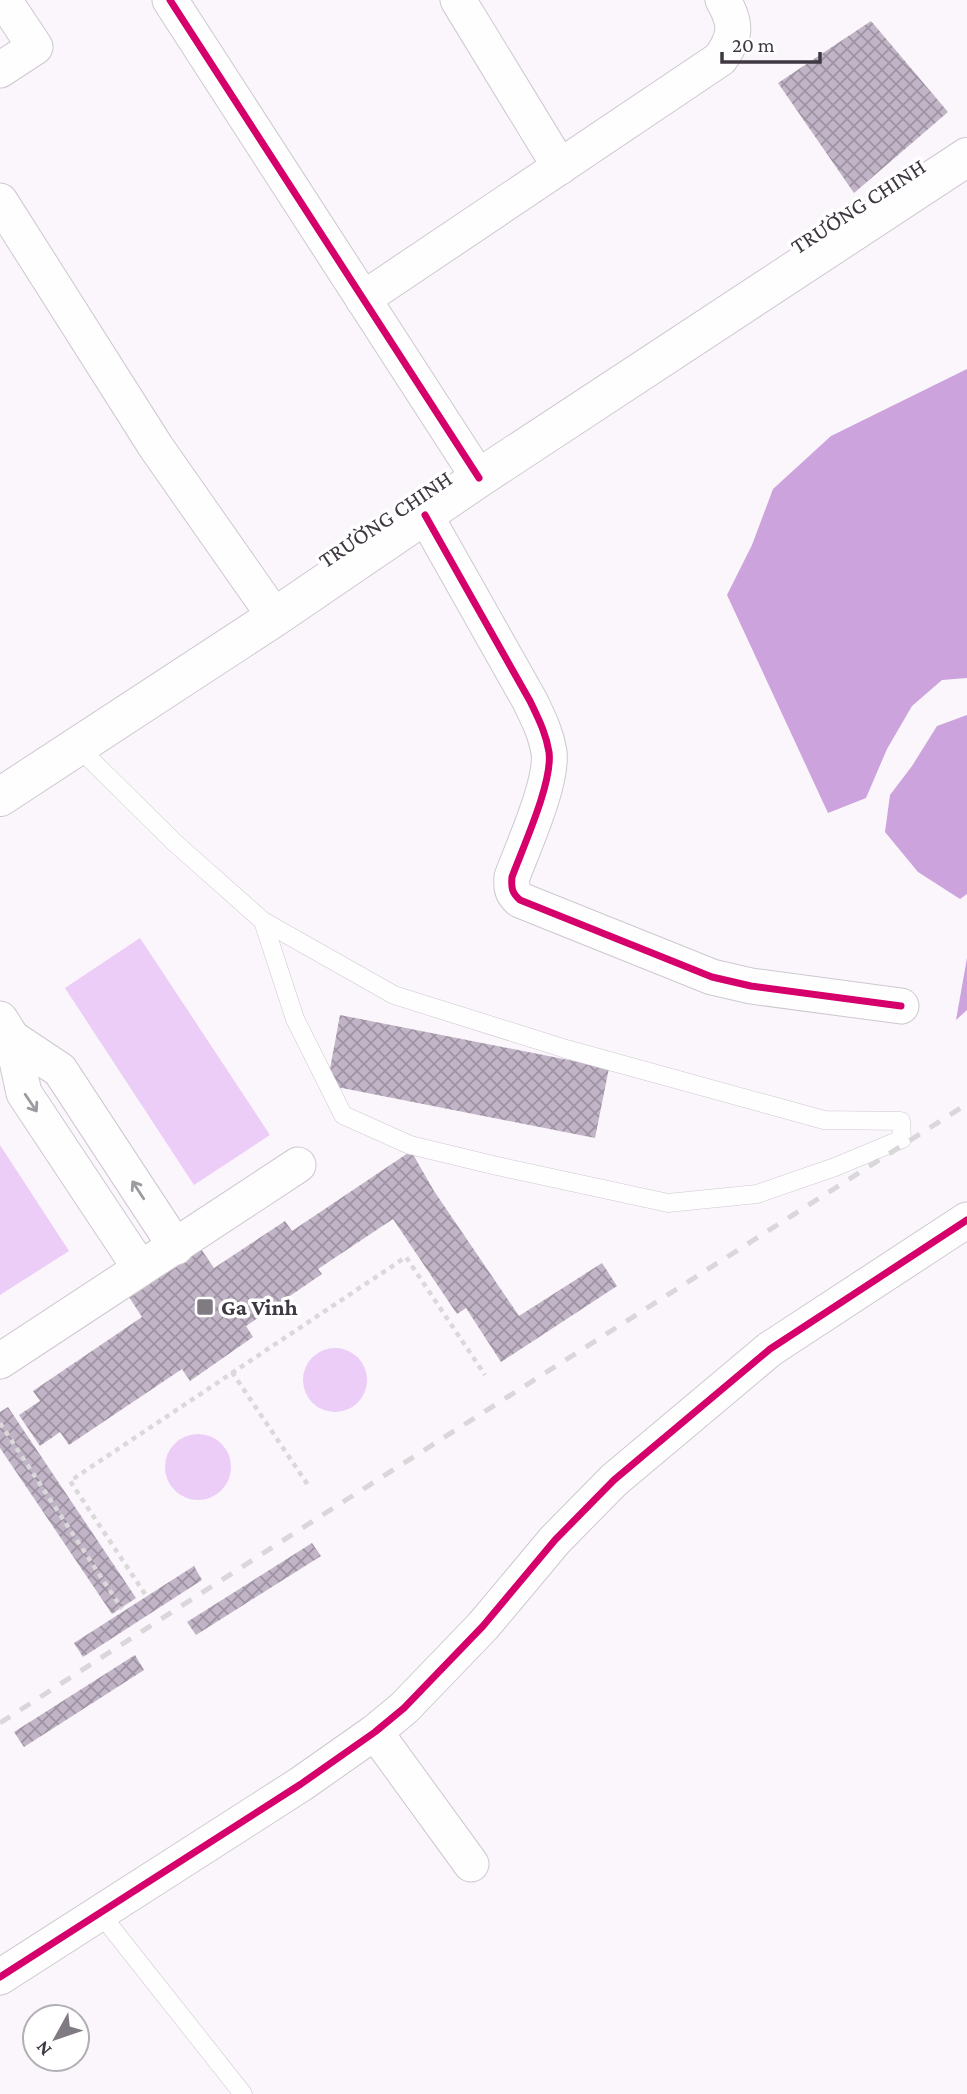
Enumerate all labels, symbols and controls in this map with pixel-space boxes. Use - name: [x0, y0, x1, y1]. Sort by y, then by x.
- scale bar: [722, 21, 820, 65]
- text: 20 m: [732, 33, 775, 57]
- street label: TRƯỜNG CHINH: [786, 153, 930, 259]
- street label: TRƯỜNG CHINH: [313, 465, 457, 573]
- one-way arrow: [24, 1093, 38, 1112]
- one-way arrow: [131, 1181, 146, 1200]
- place label: Ga Vinh: [221, 1294, 298, 1320]
- marker: Ga Vinh: [195, 1297, 215, 1317]
- north arrow: [21, 2003, 91, 2073]
- text: N: [31, 2037, 56, 2060]

